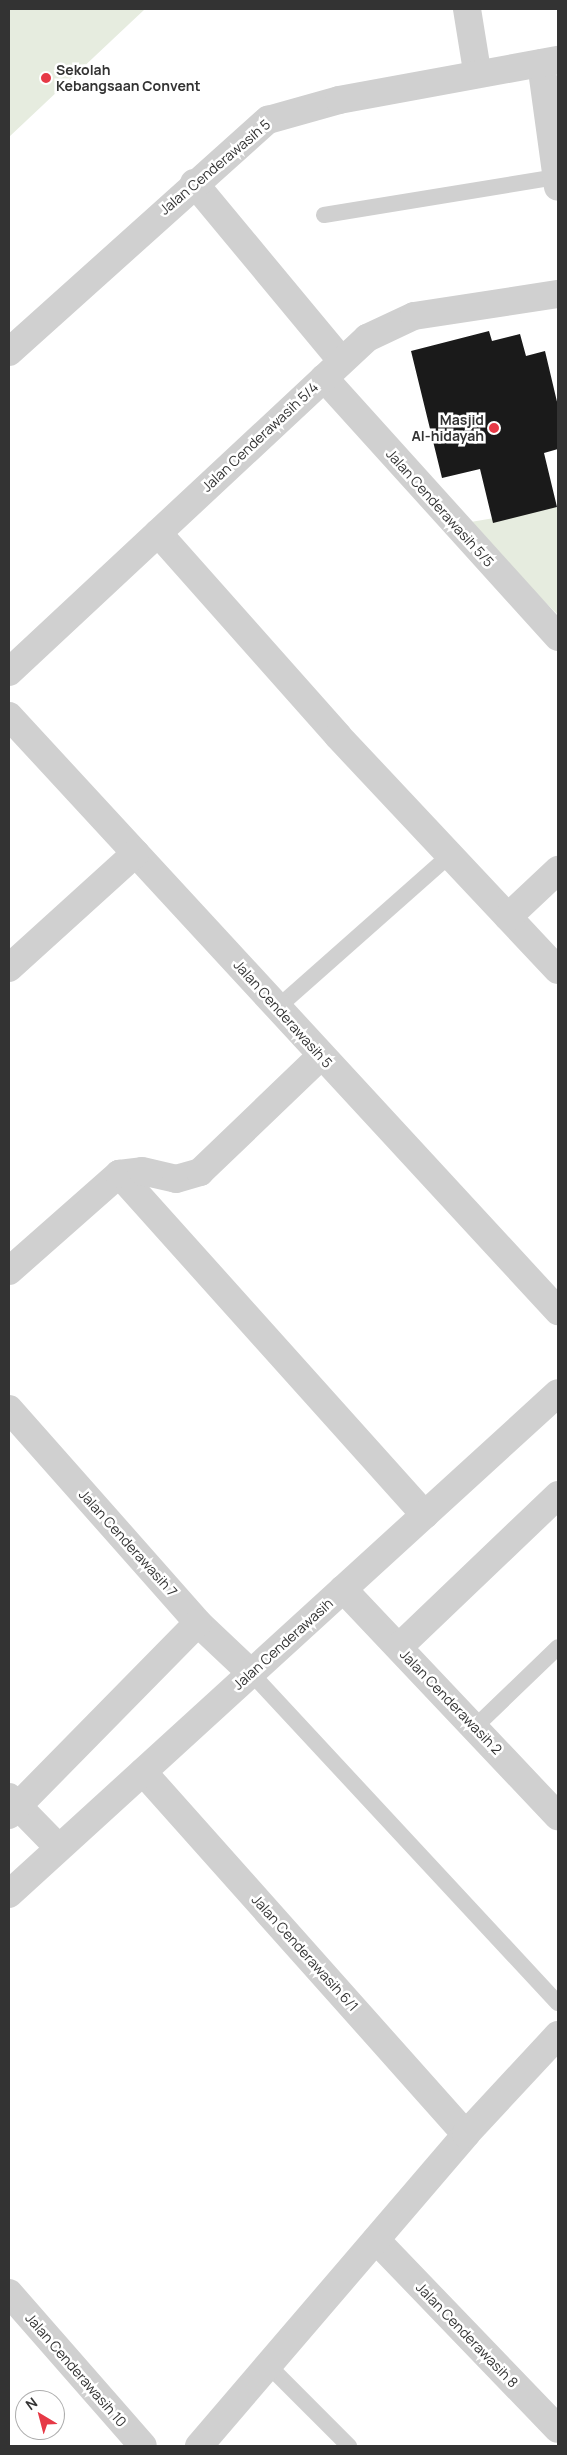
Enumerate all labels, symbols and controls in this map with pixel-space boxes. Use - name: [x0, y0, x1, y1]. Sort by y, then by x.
- place label: Sekolah Kebangsaan Convent: [56, 62, 201, 94]
- marker: Sekolah Kebangsaan Convent: [40, 72, 52, 84]
- street label: Jalan Cenderawasih 5: [156, 116, 274, 218]
- street label: Jalan Cenderawasih 5/4: [198, 379, 322, 495]
- place label: Masjid Al-hidayah: [411, 412, 484, 444]
- marker: Masjid Al-hidayah: [488, 422, 500, 434]
- street label: Jalan Cenderawasih 5/5: [383, 446, 497, 570]
- street label: Jalan Cenderawasih 5: [230, 957, 336, 1071]
- street label: Jalan Cenderawasih 7: [75, 1486, 181, 1600]
- street label: Jalan Cenderawasih: [230, 1595, 336, 1693]
- street label: Jalan Cenderawasih 2: [397, 1646, 505, 1758]
- street label: Jalan Cenderawasih 6/1: [248, 1891, 362, 2015]
- street label: Jalan Cenderawasih 8: [413, 2279, 521, 2391]
- street label: Jalan Cenderawasih 10: [22, 2310, 130, 2430]
- north arrow: [15, 2390, 65, 2440]
- text: N: [22, 2393, 41, 2414]

